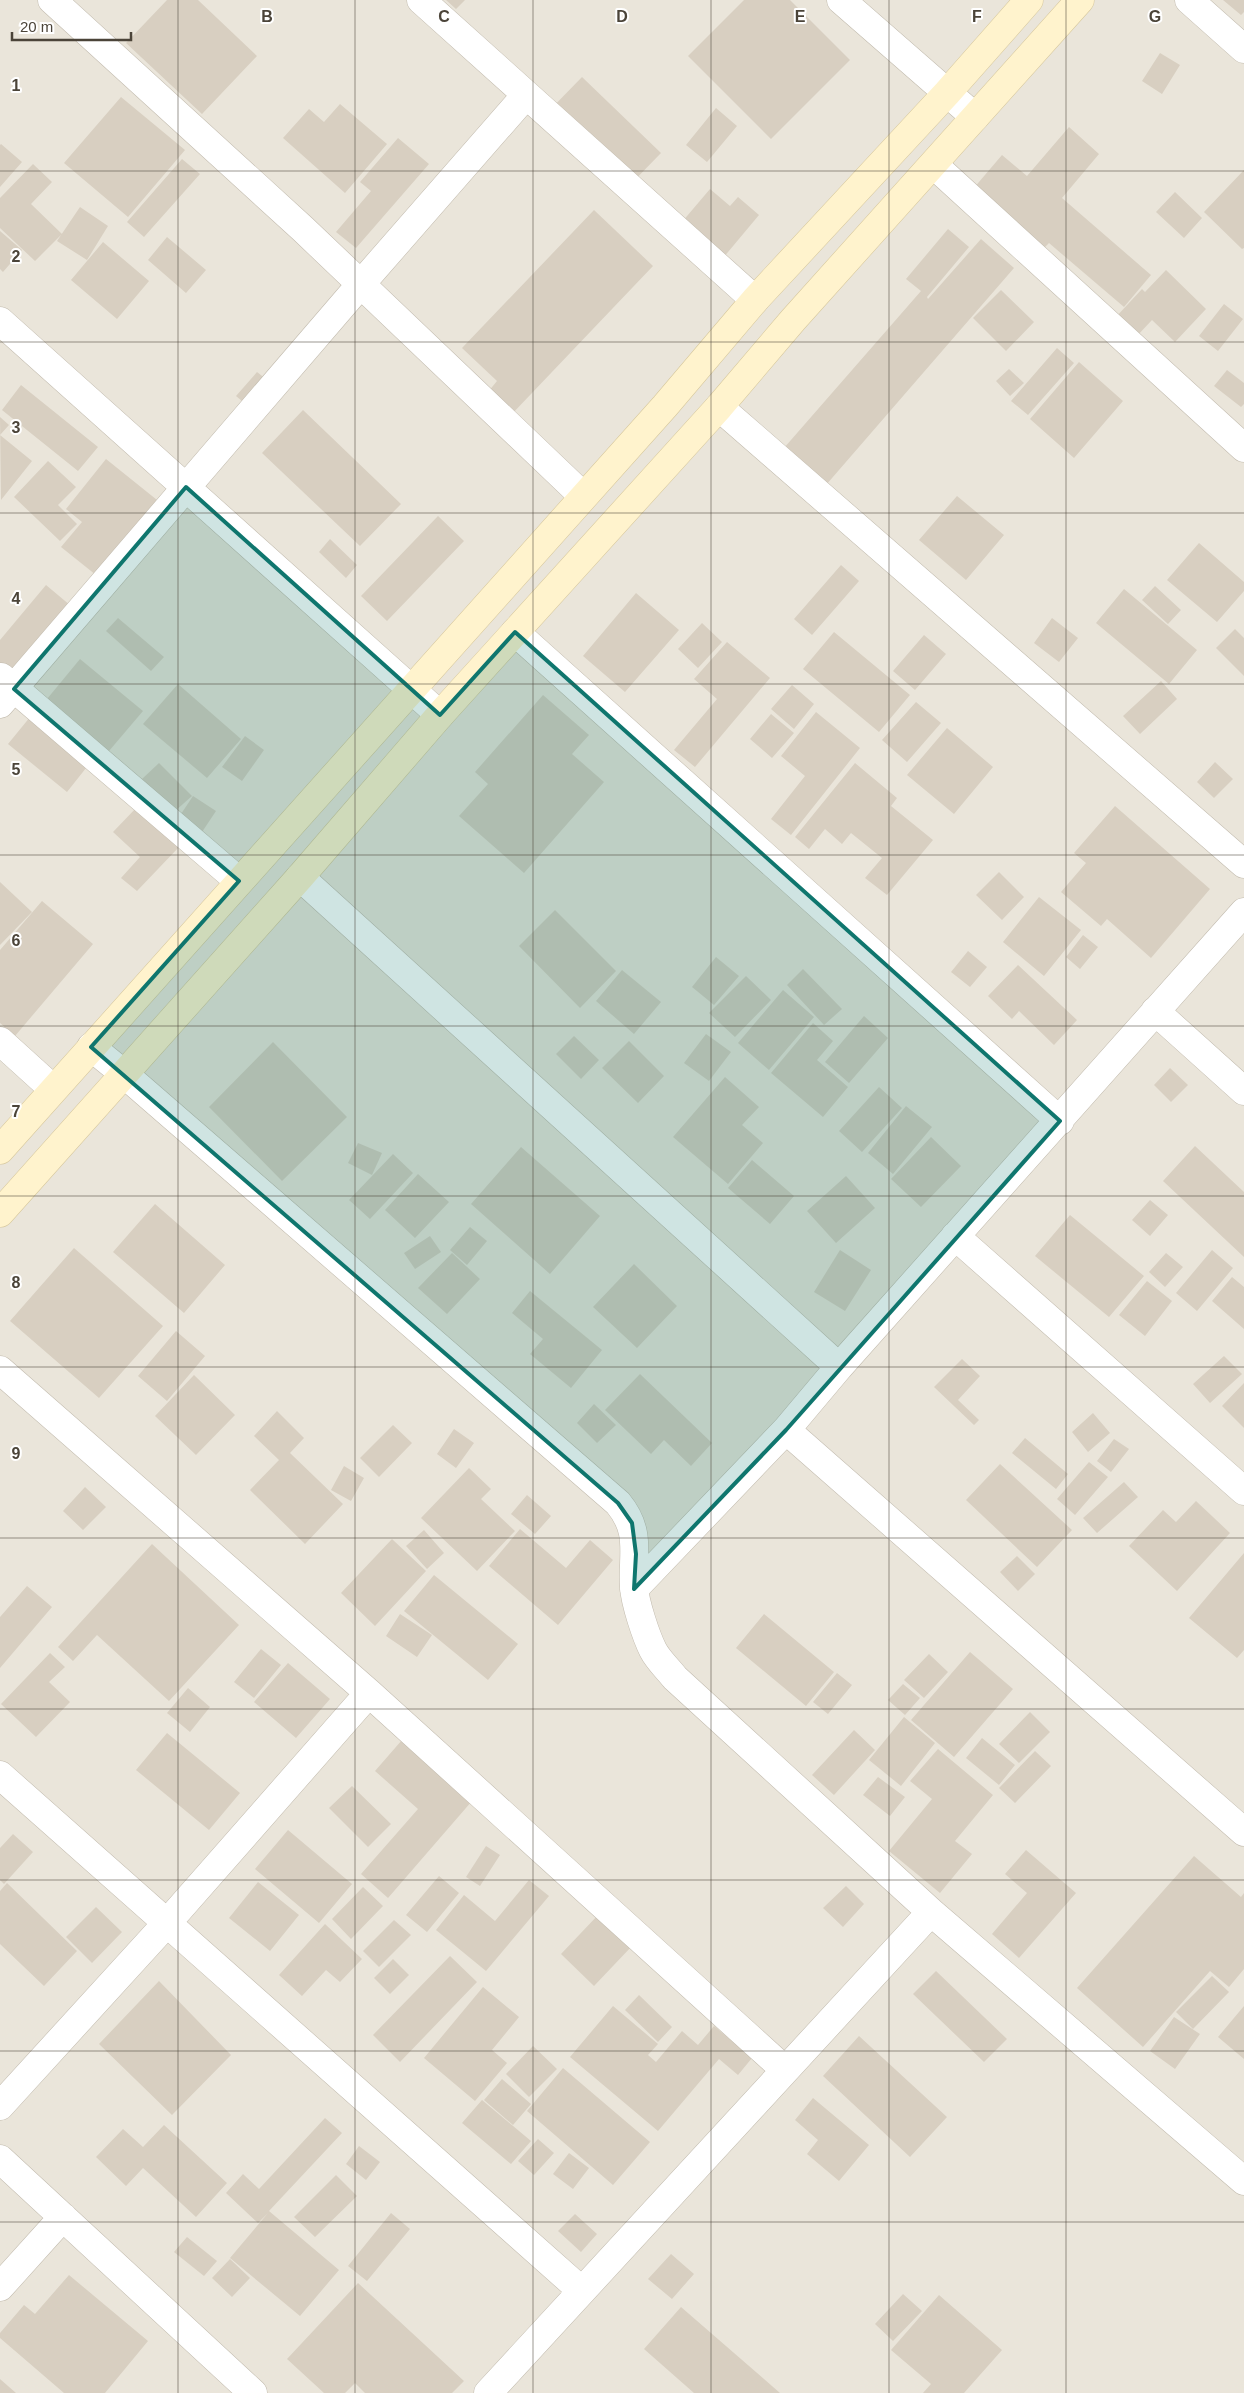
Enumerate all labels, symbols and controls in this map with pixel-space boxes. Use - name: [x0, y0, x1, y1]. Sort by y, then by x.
- text: B: [261, 8, 273, 25]
- text: C: [438, 8, 450, 25]
- text: D: [616, 8, 628, 25]
- text: E: [795, 8, 806, 25]
- text: F: [972, 8, 982, 25]
- text: G: [1149, 8, 1161, 25]
- scale bar: [12, 10, 131, 42]
- text: 20 m: [20, 18, 53, 35]
- text: 1: [12, 77, 21, 94]
- text: 2: [12, 248, 21, 265]
- text: 3: [12, 419, 21, 436]
- text: 4: [12, 590, 21, 607]
- text: 5: [12, 761, 21, 778]
- text: 6: [12, 932, 21, 949]
- text: 7: [12, 1103, 21, 1120]
- text: 8: [12, 1274, 21, 1291]
- text: 9: [12, 1445, 21, 1462]

